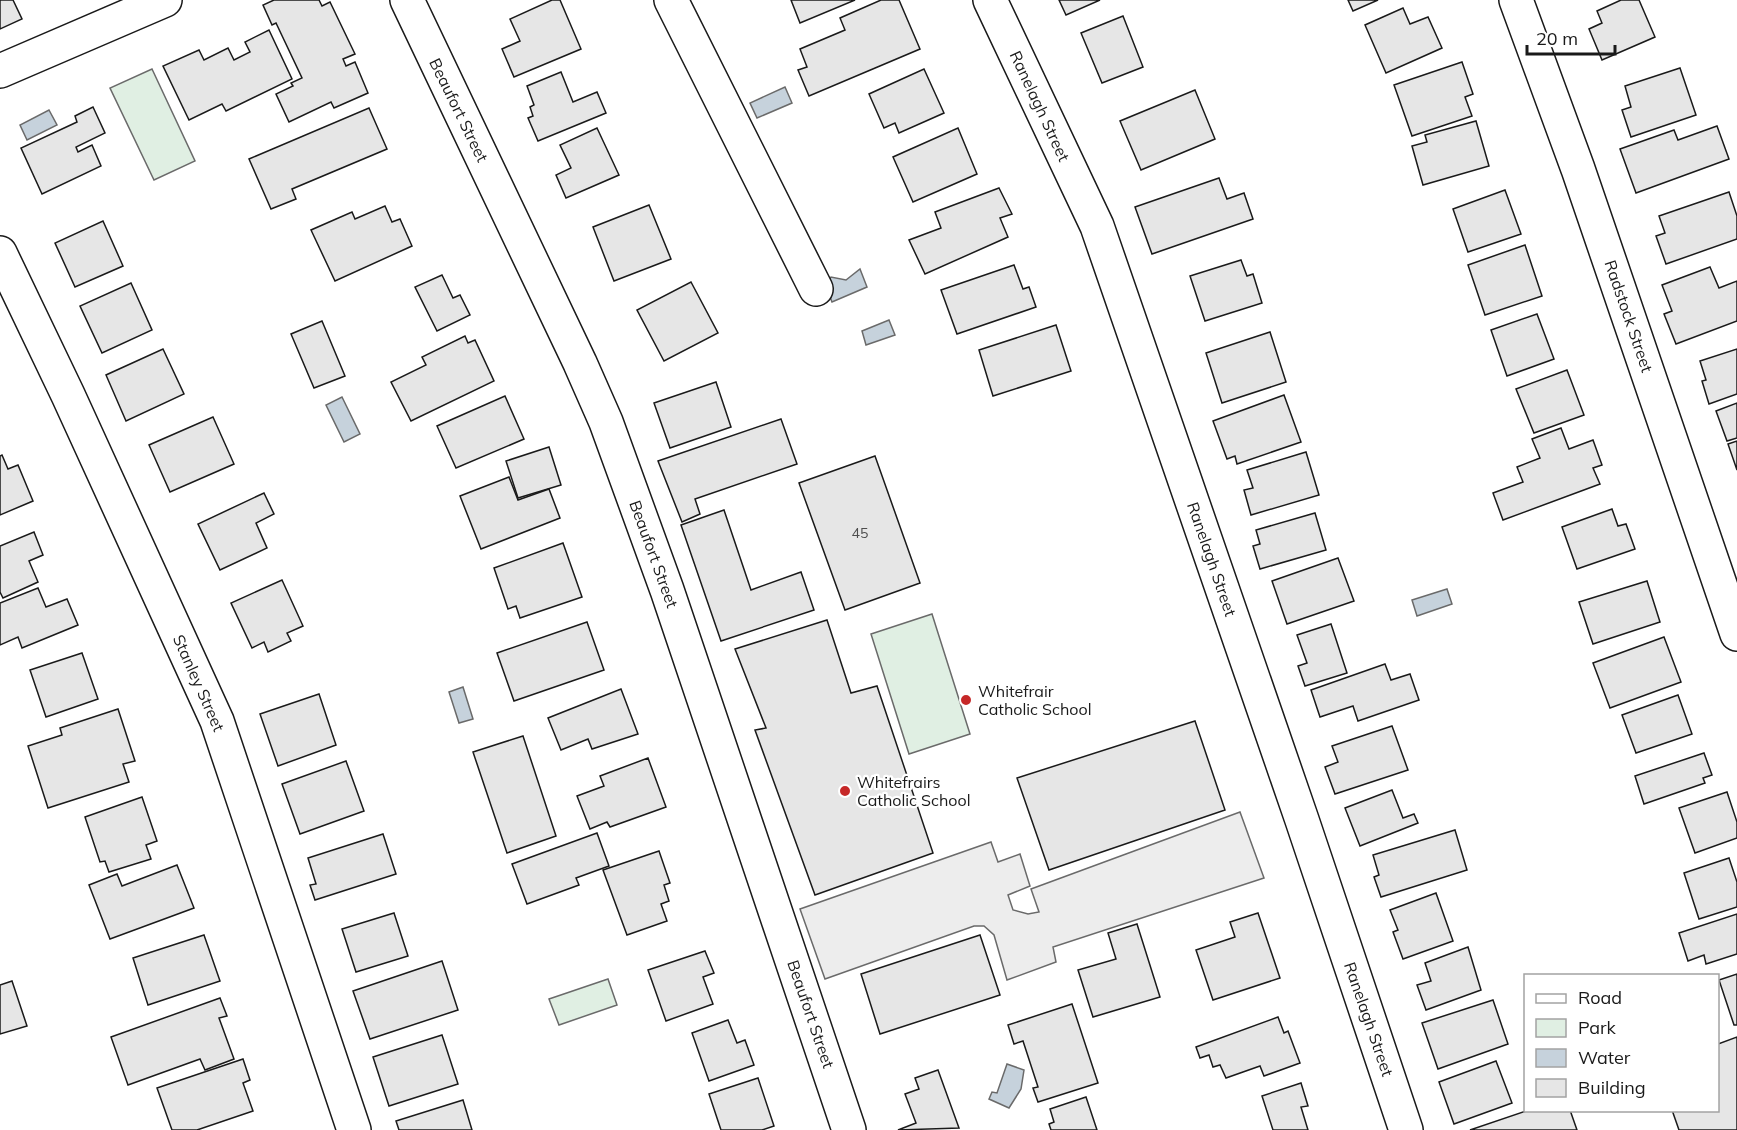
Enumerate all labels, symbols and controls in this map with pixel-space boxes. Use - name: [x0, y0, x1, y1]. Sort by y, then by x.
- scale bar: [1527, 18, 1616, 56]
- text: 20 m: [1536, 27, 1578, 50]
- street label: Ranelagh Street: [1006, 48, 1074, 165]
- street label: Beaufort Street: [425, 55, 493, 166]
- street label: Radstock Street: [1600, 257, 1658, 375]
- street label: Beaufort Street: [625, 497, 683, 611]
- street label: Ranelagh Street: [1183, 499, 1241, 619]
- house number: 45: [852, 524, 868, 542]
- street label: Stanley Street: [169, 631, 229, 735]
- place label: Whitefrair Catholic School: [978, 681, 1091, 719]
- marker: Whitefrair Catholic School: [959, 693, 973, 707]
- place label: Whitefrairs Catholic School: [857, 772, 970, 810]
- marker: Whitefrairs Catholic School: [838, 784, 852, 798]
- street label: Beaufort Street: [783, 957, 839, 1071]
- street label: Ranelagh Street: [1340, 959, 1398, 1079]
- legend: [1524, 974, 1719, 1112]
- text: Road: [1578, 986, 1622, 1009]
- text: Park: [1578, 1016, 1617, 1039]
- text: Water: [1578, 1046, 1631, 1069]
- text: Building: [1578, 1076, 1646, 1099]

